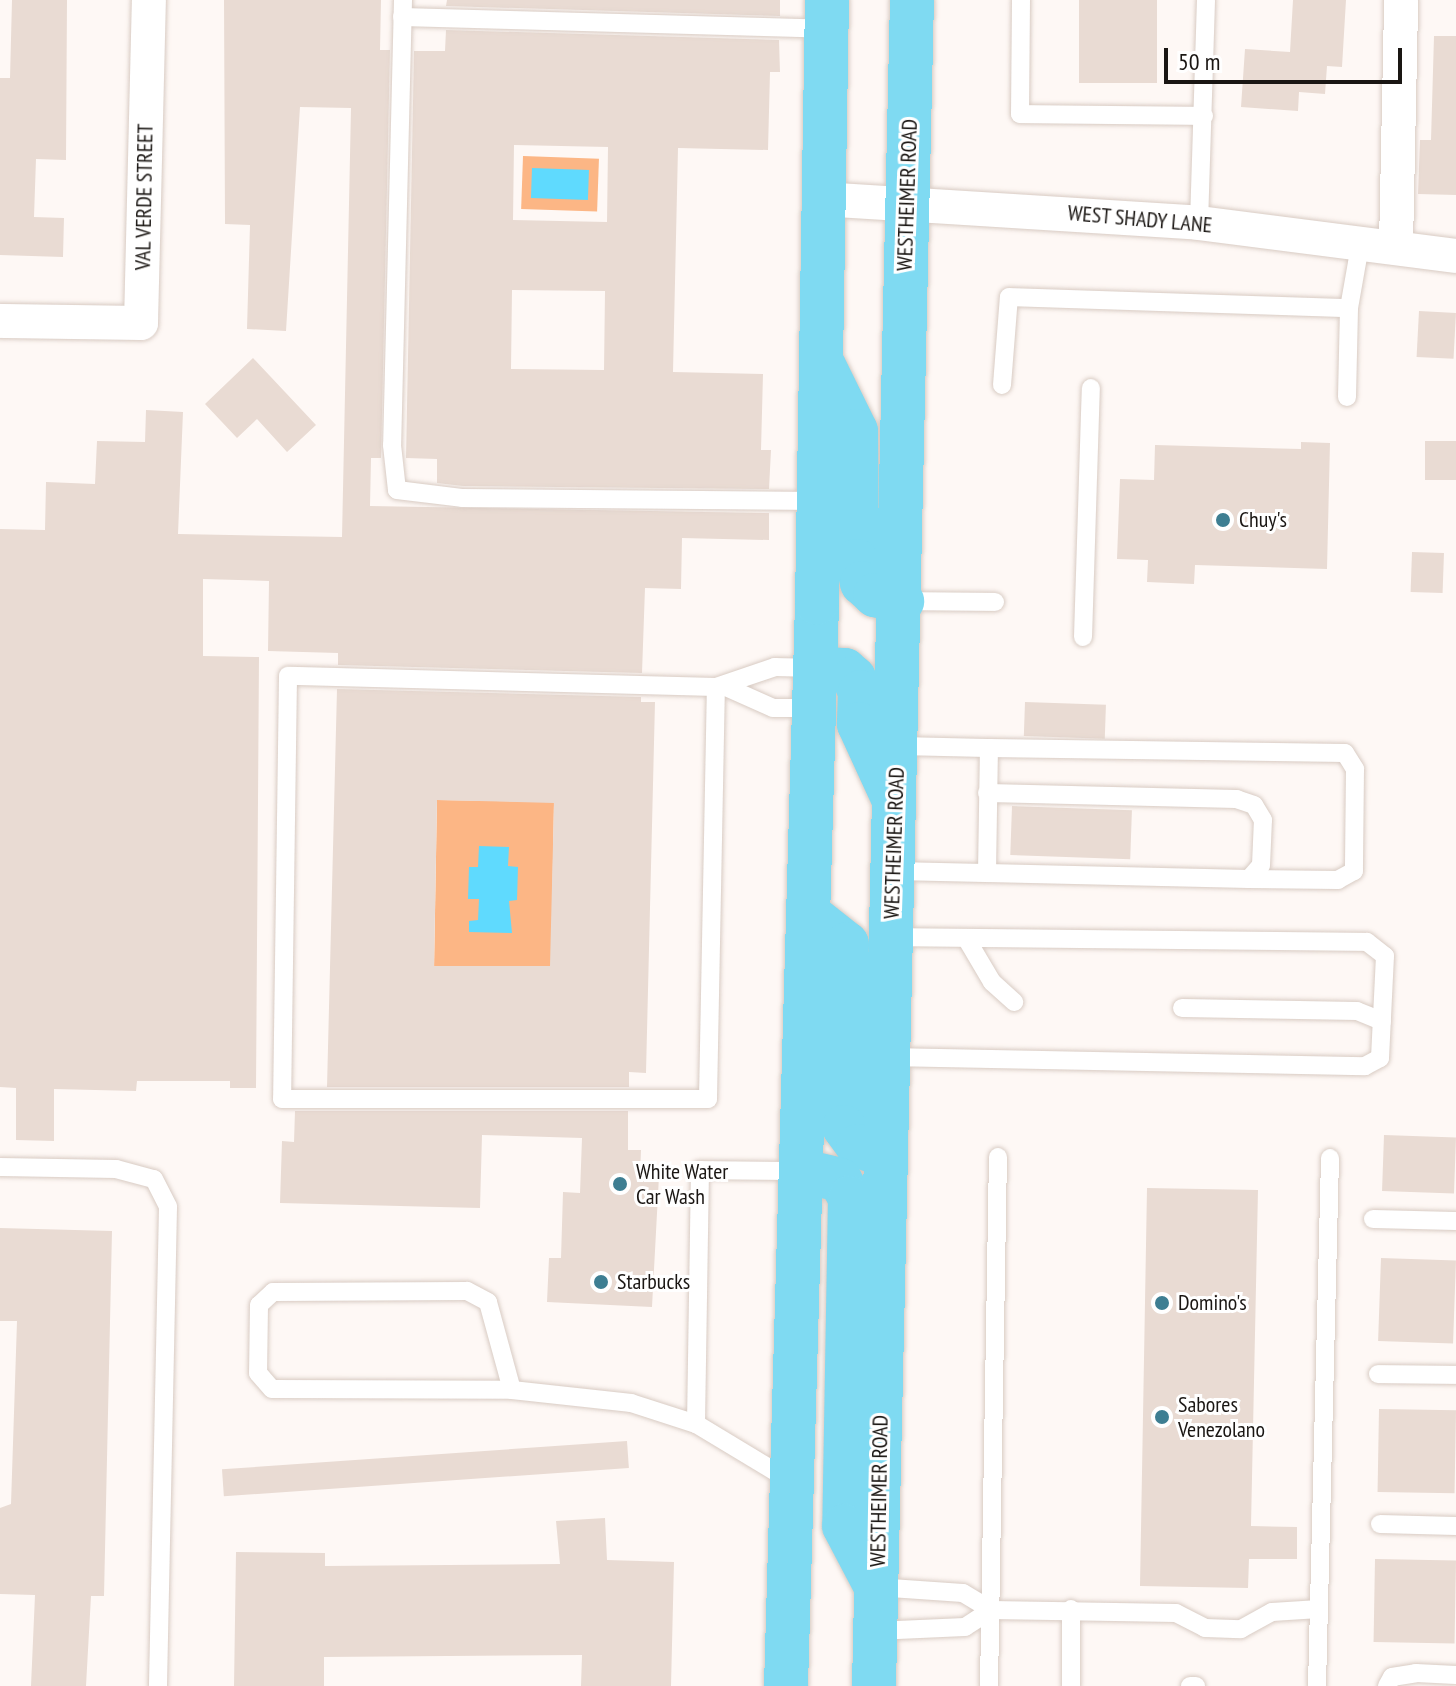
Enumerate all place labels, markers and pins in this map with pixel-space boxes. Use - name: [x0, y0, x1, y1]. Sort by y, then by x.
- place label: Chuy's: [1239, 507, 1287, 533]
- marker: Chuy's: [1214, 511, 1232, 529]
- place label: White Water Car Wash: [636, 1158, 729, 1210]
- marker: White Water Car Wash: [611, 1175, 629, 1193]
- place label: Starbucks: [617, 1269, 690, 1295]
- marker: Starbucks: [592, 1273, 610, 1291]
- place label: Domino's: [1178, 1290, 1247, 1316]
- marker: Domino's: [1153, 1294, 1171, 1312]
- place label: Sabores Venezolano: [1178, 1391, 1265, 1442]
- marker: Sabores Venezolano: [1153, 1408, 1171, 1426]

